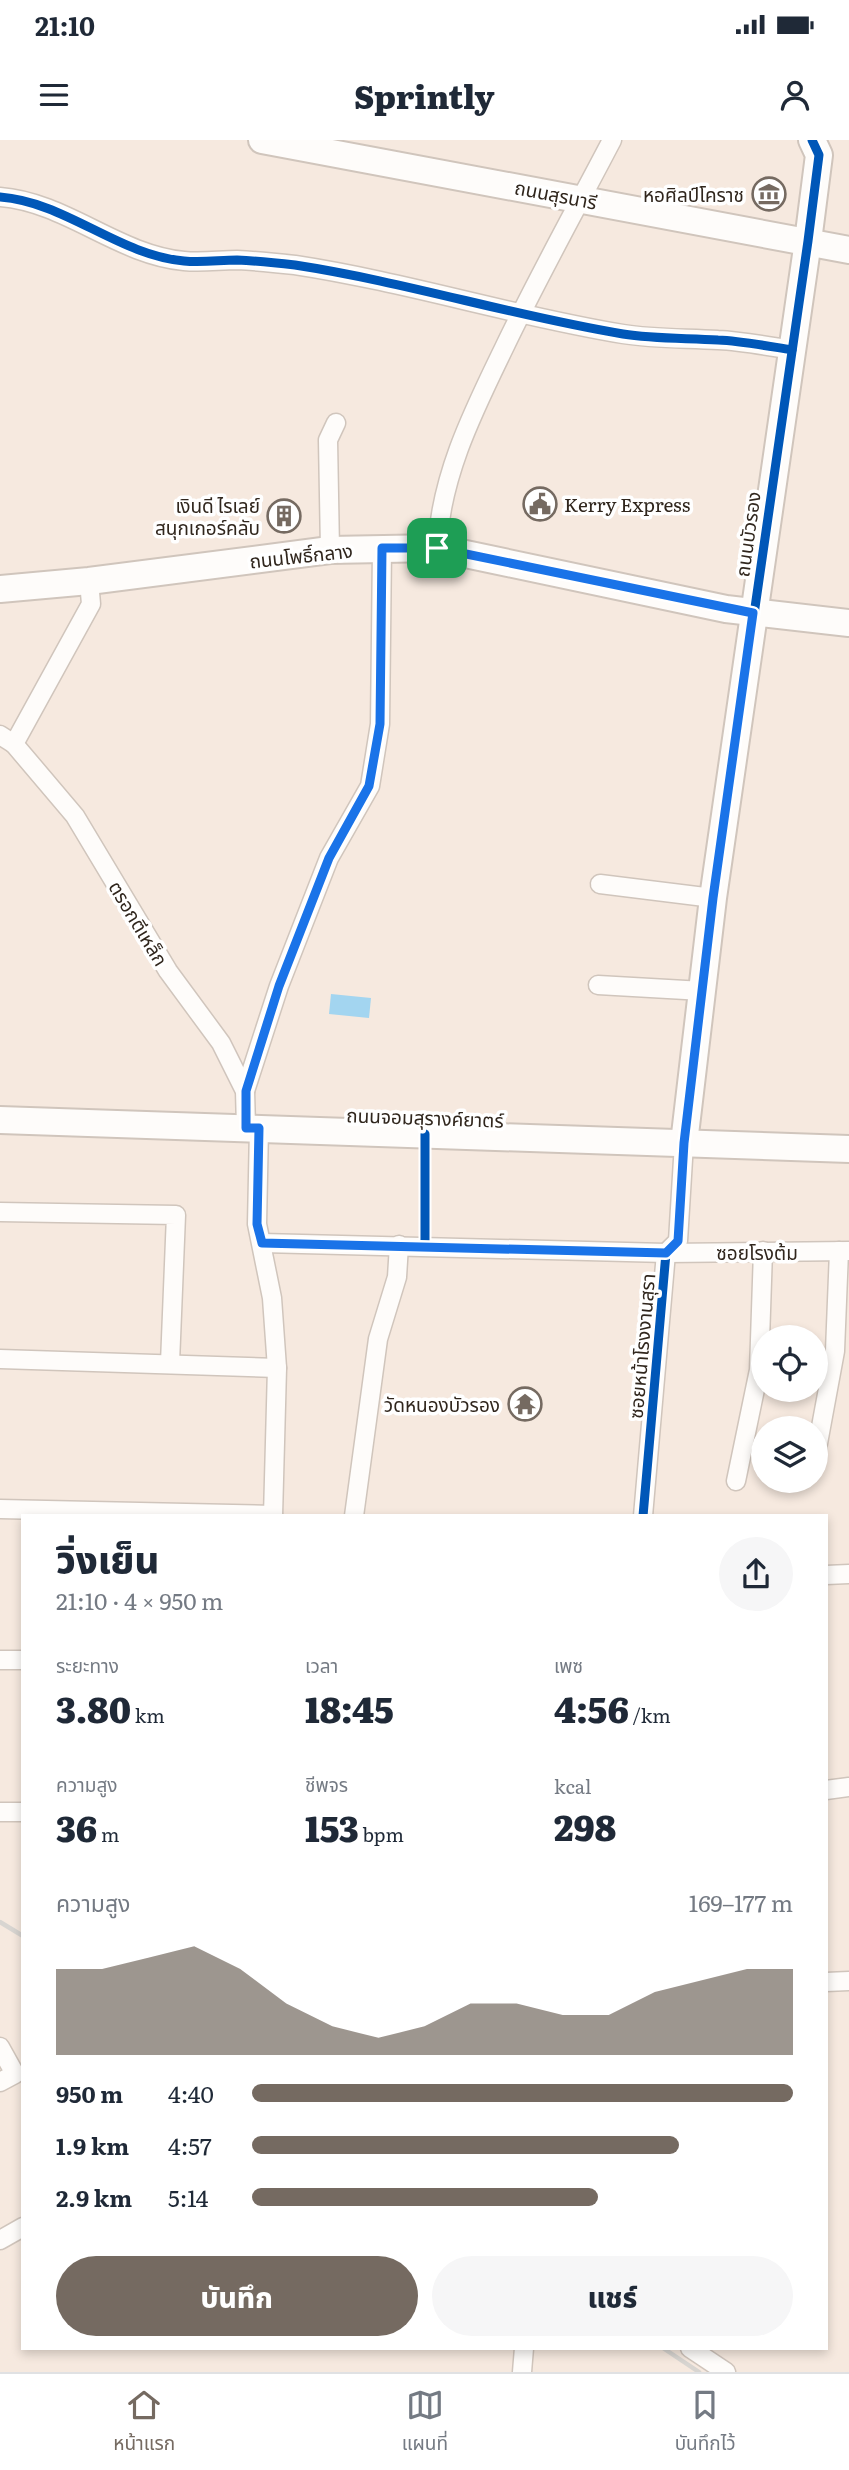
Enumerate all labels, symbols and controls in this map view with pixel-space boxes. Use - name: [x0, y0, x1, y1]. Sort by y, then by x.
- text: 21:10: [35, 5, 95, 44]
- text: Sprintly: [354, 71, 495, 119]
- icon: menu: [35, 76, 73, 114]
- icon: person: [776, 76, 814, 114]
- street label: ถนนสุรนารี: [512, 172, 600, 216]
- museum icon: หอศิลป์โคราช: [750, 175, 788, 213]
- place label: หอศิลป์โคราช: [643, 180, 744, 208]
- public building icon: Kerry Express: [521, 485, 559, 523]
- place label: Kerry Express: [564, 490, 691, 518]
- street label: ถนนบัวรอง: [727, 490, 767, 578]
- place label: เงินดี ไรเลย์ สนุกเกอร์คลับ: [155, 491, 260, 541]
- building icon: เงินดี ไรเลย์ สนุกเกอร์คลับ: [265, 497, 303, 535]
- pin: [407, 518, 467, 578]
- icon: arrive: [418, 529, 456, 567]
- street label: ถนนโพธิ์กลาง: [248, 536, 354, 574]
- street label: ตรอกตีเหล็ก: [103, 875, 175, 971]
- street label: ถนนจอมสุรางค์ยาตร์: [346, 1100, 505, 1134]
- street label: ซอยโรงต้ม: [716, 1238, 798, 1266]
- street label: ซอยหน้าโรงงานสุรา: [621, 1272, 661, 1420]
- map controls: [751, 1325, 828, 1493]
- button: locate: [751, 1325, 828, 1402]
- temple icon: วัดหนองบัวรอง: [506, 1385, 544, 1423]
- place label: วัดหนองบัวรอง: [384, 1390, 500, 1418]
- button: layers: [751, 1416, 828, 1493]
- text: วิ่งเย็น: [56, 1528, 159, 1585]
- button: share: [719, 1537, 793, 1611]
- text: 21:10 · 4 × 950 m: [56, 1583, 223, 1617]
- text: ระยะทาง: [56, 1651, 119, 1679]
- text: เวลา: [305, 1651, 338, 1679]
- text: เพซ: [554, 1651, 583, 1679]
- text: 3.80: [56, 1682, 131, 1734]
- text: 18:45: [305, 1682, 394, 1734]
- text: 4:56: [554, 1682, 629, 1734]
- text: km: [131, 1701, 165, 1729]
- text: /km: [629, 1701, 671, 1729]
- text: ความสูง: [56, 1770, 117, 1798]
- text: ชีพจร: [305, 1770, 348, 1798]
- text: kcal: [554, 1772, 591, 1800]
- text: 298: [554, 1800, 616, 1852]
- text: 36: [56, 1801, 97, 1853]
- text: 153: [305, 1801, 359, 1853]
- text: m: [97, 1820, 120, 1848]
- text: bpm: [359, 1820, 404, 1848]
- text: ความสูง: [56, 1885, 130, 1919]
- text: 169–177 m: [689, 1885, 793, 1919]
- text: 950 m: [56, 2076, 123, 2110]
- text: 4:40: [168, 2076, 214, 2110]
- text: 1.9 km: [56, 2128, 129, 2162]
- text: 4:57: [168, 2128, 212, 2162]
- text: 2.9 km: [56, 2180, 132, 2214]
- text: 5:14: [168, 2180, 208, 2214]
- button: บันทึก: [56, 2256, 418, 2336]
- button: แชร์: [432, 2256, 793, 2336]
- tab: หน้าแรก: [113, 2386, 175, 2459]
- tab: แผนที่: [402, 2386, 448, 2459]
- tab: บันทึกไว้: [675, 2386, 736, 2459]

